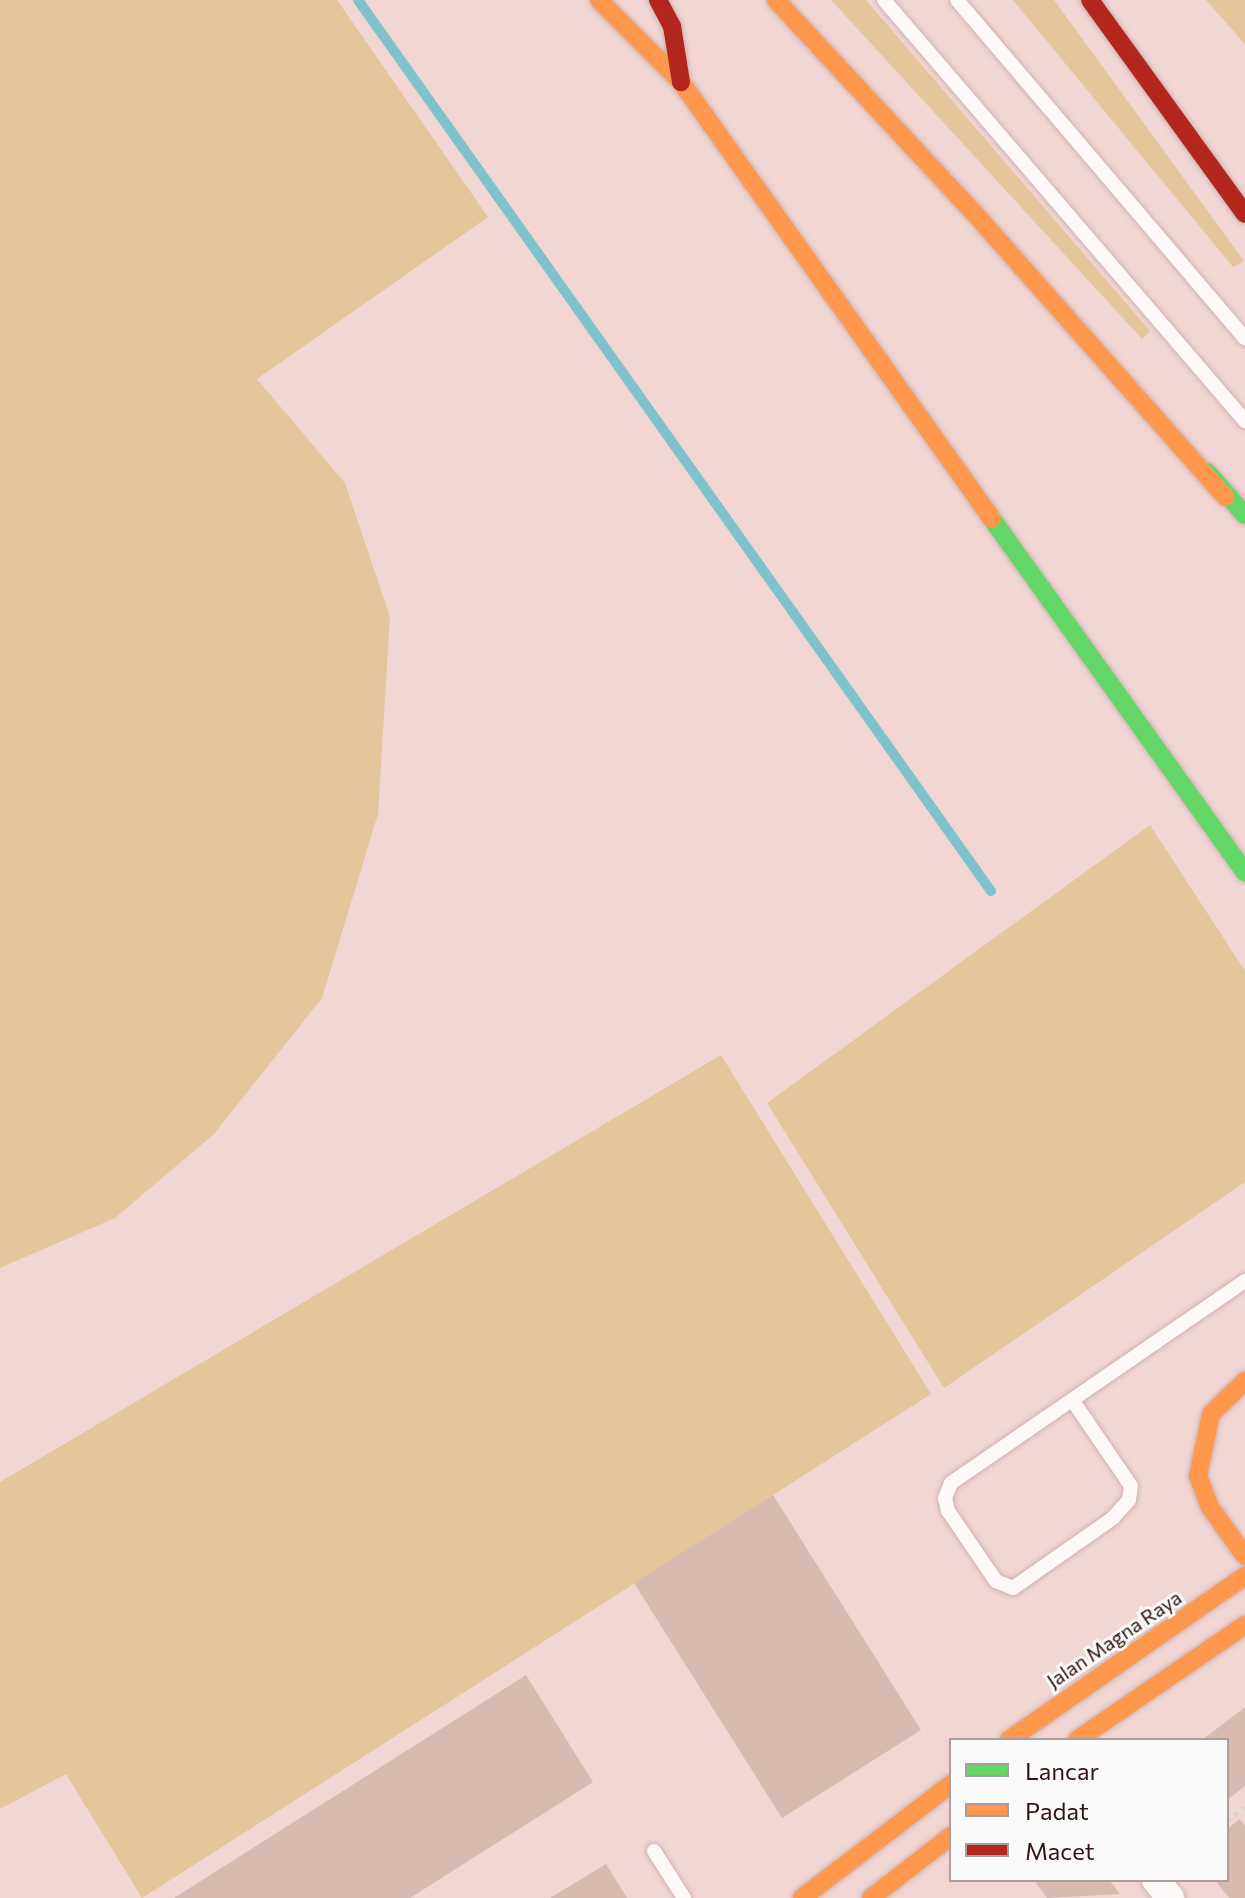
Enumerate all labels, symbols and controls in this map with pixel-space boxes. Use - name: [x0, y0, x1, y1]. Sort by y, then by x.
- street label: Jalan Magna Raya: [1042, 1585, 1186, 1693]
- legend: [949, 1738, 1229, 1882]
- text: Lancar: [1025, 1756, 1099, 1785]
- text: Padat: [1025, 1796, 1089, 1825]
- text: Macet: [1025, 1836, 1095, 1865]

